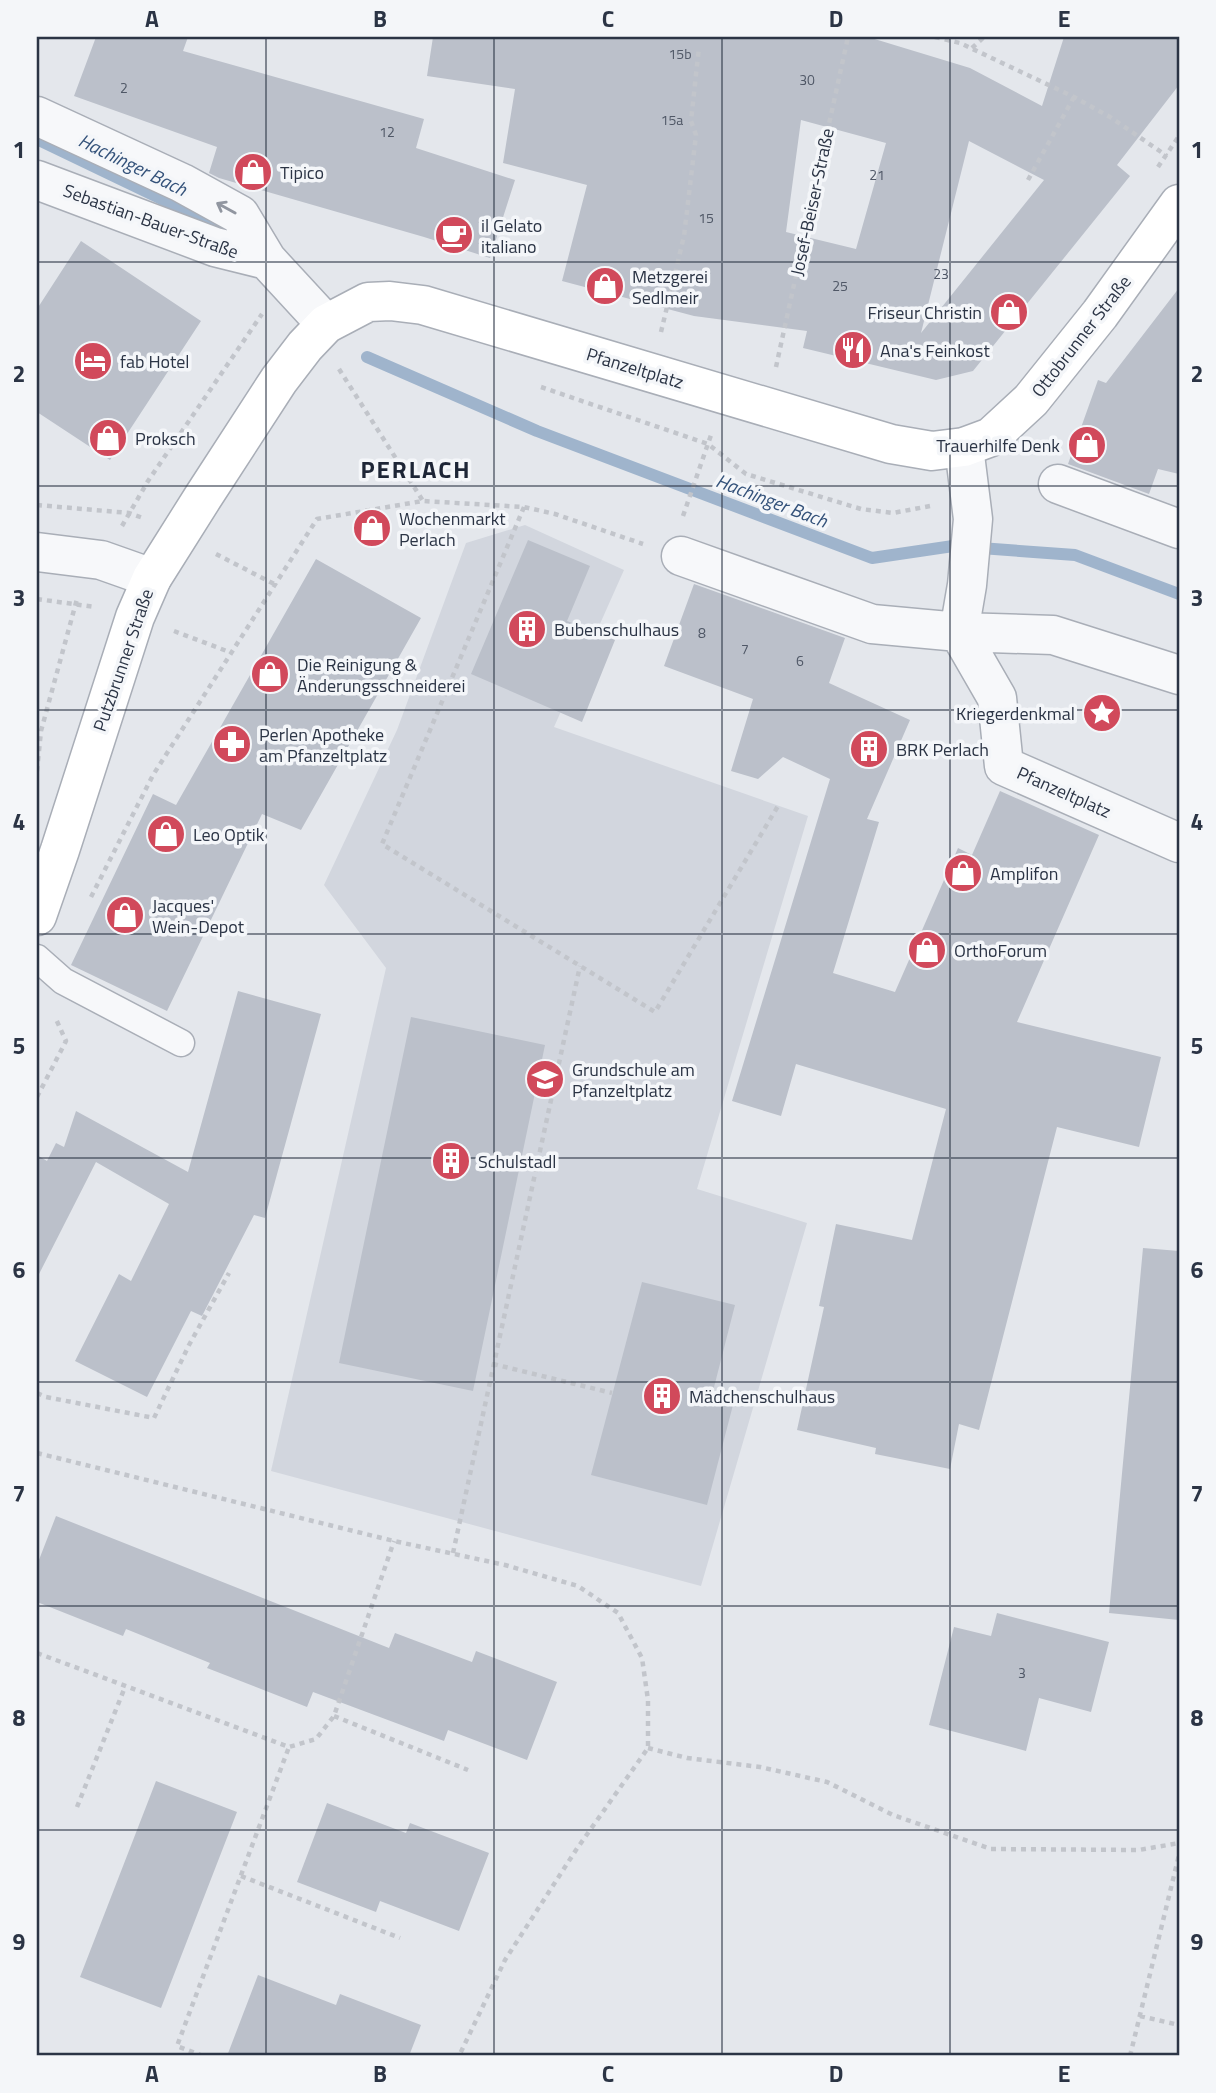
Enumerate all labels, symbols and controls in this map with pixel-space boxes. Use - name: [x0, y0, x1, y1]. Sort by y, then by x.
- text: A: [145, 1, 159, 36]
- text: B: [373, 1, 387, 36]
- text: C: [602, 1, 614, 36]
- text: D: [829, 1, 843, 36]
- text: E: [1058, 1, 1070, 36]
- house number: 15b: [668, 43, 692, 64]
- house number: 30: [799, 69, 815, 90]
- house number: 2: [120, 77, 128, 98]
- house number: 15a: [661, 109, 683, 130]
- house number: 12: [379, 121, 395, 142]
- water label: Hachinger Bach: [74, 125, 193, 203]
- street label: Josef-Beiser-Straße: [783, 126, 841, 278]
- text: 1: [13, 132, 25, 167]
- text: 1: [1191, 132, 1203, 167]
- shop icon: Tipico: [232, 151, 274, 193]
- place label: Tipico: [280, 159, 324, 186]
- house number: 21: [869, 164, 885, 185]
- street label: Sebastian-Bauer-Straße: [60, 177, 242, 265]
- one-way arrow: [216, 201, 237, 214]
- house number: 15: [698, 207, 714, 228]
- place label: il Gelato italiano: [481, 212, 542, 260]
- cafe icon: il Gelato italiano: [433, 214, 475, 256]
- place label: Metzgerei Sedlmeir: [632, 263, 708, 311]
- house number: 23: [933, 263, 949, 284]
- shop icon: Metzgerei Sedlmeir: [584, 265, 626, 307]
- street label: Ottobrunner Straße: [1025, 269, 1137, 403]
- house number: 25: [832, 275, 848, 296]
- shop icon: Friseur Christin: [988, 291, 1030, 333]
- place label: Friseur Christin: [868, 299, 982, 326]
- restaurant icon: Ana's Feinkost: [832, 329, 874, 371]
- place label: Ana's Feinkost: [880, 337, 990, 364]
- hotel icon: fab Hotel: [72, 340, 114, 382]
- street label: Pfanzeltplatz: [583, 340, 687, 396]
- place label: fab Hotel: [120, 348, 189, 375]
- text: 2: [13, 356, 25, 391]
- text: 2: [1191, 356, 1203, 391]
- shop icon: Proksch: [87, 417, 129, 459]
- shop icon: Trauerhilfe Denk: [1066, 424, 1108, 466]
- place label: Proksch: [135, 425, 196, 452]
- place label: Trauerhilfe Denk: [936, 432, 1060, 459]
- district label: PERLACH: [360, 451, 472, 487]
- water label: Hachinger Bach: [712, 465, 832, 535]
- place label: Wochenmarkt Perlach: [399, 505, 506, 553]
- shop icon: Wochenmarkt Perlach: [351, 507, 393, 549]
- text: 3: [13, 580, 25, 615]
- text: 3: [1191, 580, 1203, 615]
- street label: Putzbrunner Straße: [86, 585, 160, 735]
- building icon: Bubenschulhaus: [506, 608, 548, 650]
- place label: Bubenschulhaus: [554, 616, 679, 643]
- house number: 8: [698, 622, 706, 643]
- house number: 7: [741, 638, 749, 659]
- house number: 6: [796, 650, 804, 671]
- place label: Die Reinigung & Änderungsschneiderei: [297, 651, 465, 699]
- shop icon: Die Reinigung & Änderungsschneiderei: [249, 653, 291, 695]
- place icon: Kriegerdenkmal: [1081, 692, 1123, 734]
- place label: Kriegerdenkmal: [956, 700, 1075, 727]
- place label: Perlen Apotheke am Pfanzeltplatz: [259, 721, 387, 769]
- pharmacy icon: Perlen Apotheke am Pfanzeltplatz: [211, 723, 253, 765]
- building icon: BRK Perlach: [848, 728, 890, 770]
- place label: BRK Perlach: [896, 736, 989, 763]
- street label: Pfanzeltplatz: [1013, 759, 1115, 825]
- text: 4: [13, 804, 25, 839]
- text: 4: [1191, 804, 1203, 839]
- shop icon: Leo Optik: [145, 813, 187, 855]
- place label: Leo Optik: [193, 821, 265, 848]
- shop icon: Amplifon: [942, 852, 984, 894]
- place label: Amplifon: [990, 860, 1058, 887]
- place label: Jacques' Wein-Depot: [152, 892, 245, 940]
- shop icon: Jacques' Wein-Depot: [104, 894, 146, 936]
- shop icon: OrthoForum: [906, 929, 948, 971]
- place label: OrthoForum: [954, 937, 1047, 964]
- text: 5: [13, 1028, 25, 1063]
- text: 5: [1191, 1028, 1203, 1063]
- place label: Grundschule am Pfanzeltplatz: [572, 1056, 695, 1104]
- school or university icon: Grundschule am Pfanzeltplatz: [524, 1058, 566, 1100]
- building icon: Schulstadl: [430, 1140, 472, 1182]
- place label: Schulstadl: [478, 1148, 556, 1175]
- text: 6: [13, 1252, 26, 1287]
- text: 6: [1191, 1252, 1204, 1287]
- building icon: Mädchenschulhaus: [641, 1375, 683, 1417]
- place label: Mädchenschulhaus: [689, 1383, 835, 1410]
- text: 7: [13, 1476, 25, 1511]
- text: 7: [1191, 1476, 1203, 1511]
- house number: 3: [1018, 1662, 1026, 1683]
- text: 8: [13, 1700, 26, 1735]
- text: 8: [1191, 1700, 1204, 1735]
- text: 9: [13, 1924, 26, 1959]
- text: 9: [1191, 1924, 1204, 1959]
- text: A: [145, 2056, 159, 2091]
- text: B: [373, 2056, 387, 2091]
- text: C: [602, 2056, 614, 2091]
- text: D: [829, 2056, 843, 2091]
- text: E: [1058, 2056, 1070, 2091]

